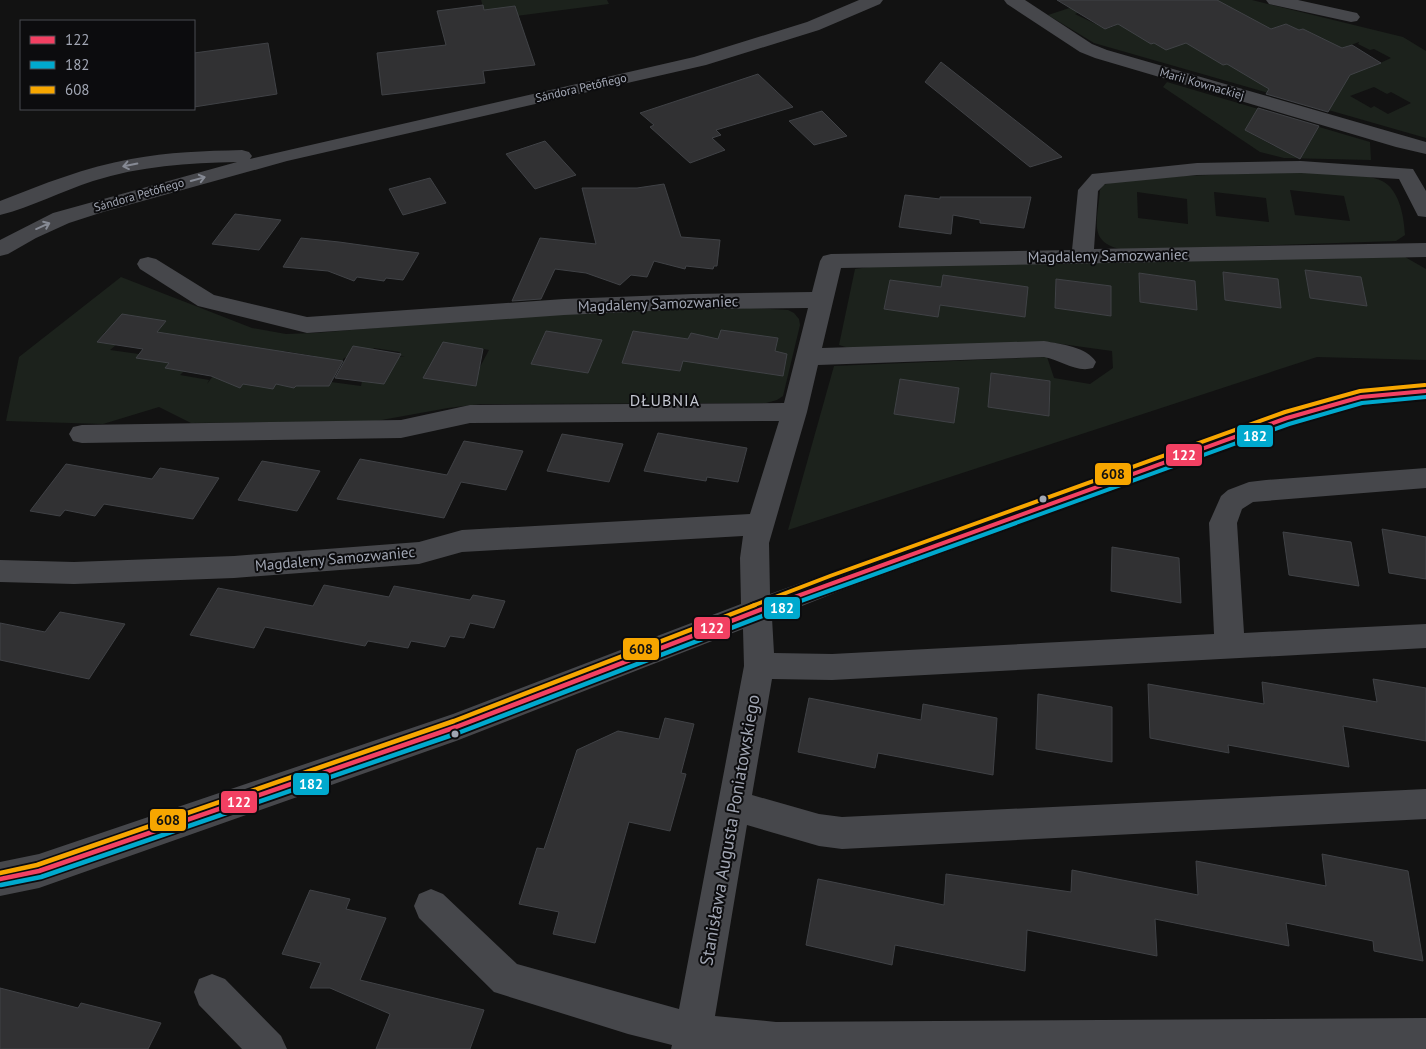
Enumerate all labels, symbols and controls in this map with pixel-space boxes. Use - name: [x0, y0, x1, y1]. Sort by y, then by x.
- legend: [20, 20, 195, 110]
- text: 122: [65, 30, 90, 49]
- text: 182: [65, 55, 90, 74]
- street label: Marii Kownackiej: [1158, 64, 1246, 103]
- street label: Sándora Petőfiego: [534, 70, 628, 105]
- text: 608: [65, 80, 90, 99]
- one-way arrow: [122, 160, 138, 170]
- one-way arrow: [189, 173, 205, 183]
- street label: Sándora Petőfiego: [92, 174, 186, 215]
- one-way arrow: [35, 221, 50, 230]
- street label: Magdaleny Samozwaniec: [1028, 245, 1189, 266]
- street label: Magdaleny Samozwaniec: [577, 291, 739, 316]
- district label: DŁUBNIA: [630, 390, 700, 410]
- line badge: 182: [1236, 424, 1274, 448]
- text: 182: [1243, 427, 1267, 445]
- line badge: 122: [1165, 443, 1203, 467]
- text: 122: [1172, 446, 1196, 464]
- line badge: 608: [1094, 462, 1132, 486]
- text: 608: [1101, 465, 1125, 483]
- unlabelled marker: [1038, 494, 1048, 504]
- street label: Magdaleny Samozwaniec: [254, 542, 416, 575]
- line badge: 182: [763, 596, 801, 620]
- text: 182: [770, 599, 794, 617]
- line badge: 122: [693, 616, 731, 640]
- text: 122: [700, 619, 724, 637]
- line badge: 608: [622, 637, 660, 661]
- text: 608: [629, 640, 653, 658]
- street label: Stanisława Augusta Poniatowskiego: [694, 693, 765, 967]
- unlabelled marker: [450, 729, 460, 739]
- line badge: 182: [292, 772, 330, 796]
- text: 182: [299, 775, 323, 793]
- line badge: 122: [220, 790, 258, 814]
- text: 122: [227, 793, 251, 811]
- line badge: 608: [149, 808, 187, 832]
- text: 608: [156, 811, 180, 829]

